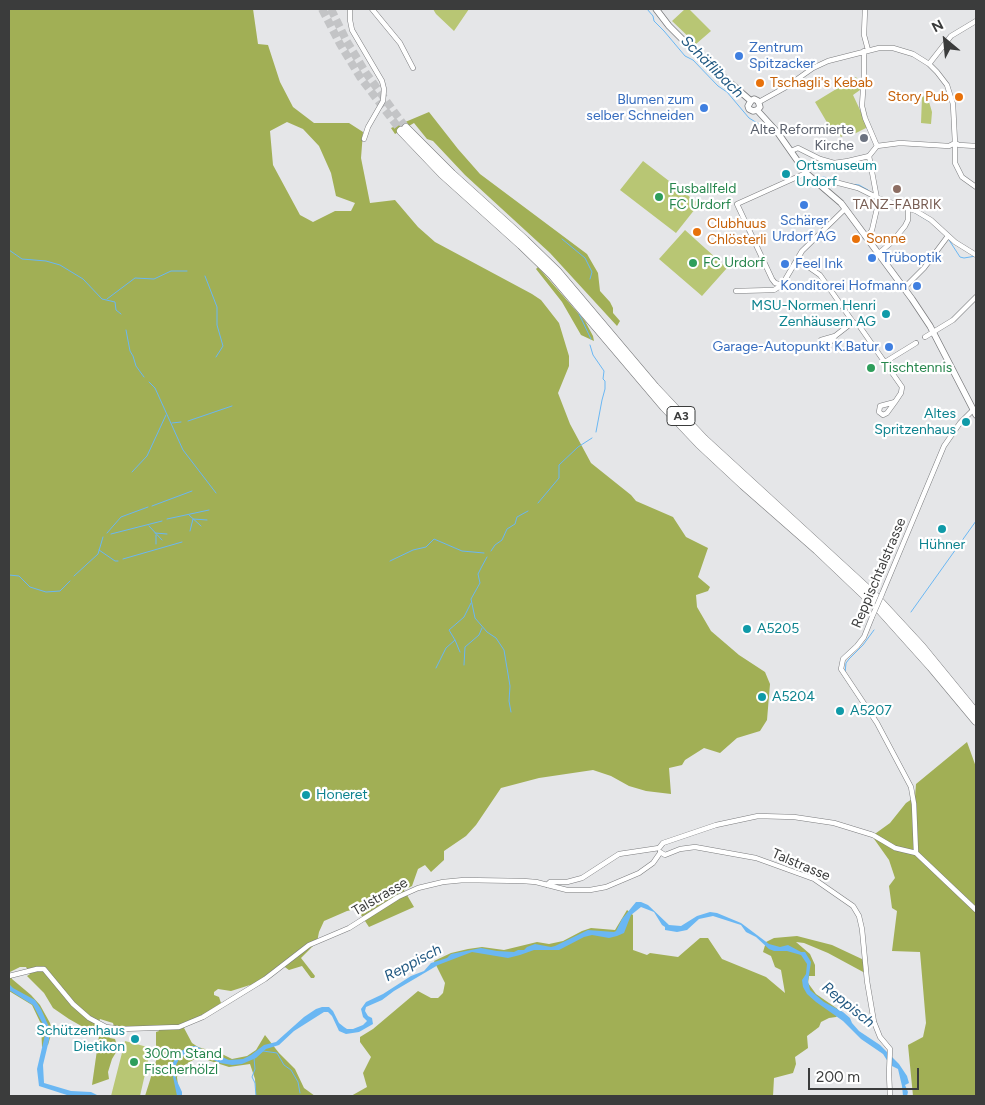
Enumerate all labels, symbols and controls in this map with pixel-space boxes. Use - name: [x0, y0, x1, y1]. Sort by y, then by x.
- north arrow: [920, 15, 970, 65]
- text: N: [929, 16, 946, 36]
- water label: Schäflibach: [677, 32, 747, 102]
- place label: Zentrum Spitzacker: [749, 40, 815, 72]
- marker: Zentrum Spitzacker: [733, 50, 745, 62]
- place label: Tschagli's Kebab: [770, 75, 873, 91]
- marker: Tschagli's Kebab: [754, 77, 766, 89]
- place label: Story Pub: [887, 89, 949, 105]
- marker: Story Pub: [953, 91, 965, 103]
- place label: Blumen zum selber Schneiden: [586, 92, 694, 124]
- marker: Blumen zum selber Schneiden: [698, 102, 710, 114]
- place label: Alte Reformierte Kirche: [750, 122, 854, 154]
- marker: Alte Reformierte Kirche: [858, 132, 870, 144]
- place label: Ortsmuseum Urdorf: [796, 158, 877, 190]
- marker: Ortsmuseum Urdorf: [780, 168, 792, 180]
- place label: Fusballfeld FC Urdorf: [669, 181, 736, 213]
- marker: TANZ-FABRIK: [891, 183, 903, 195]
- marker: Fusballfeld FC Urdorf: [653, 191, 665, 203]
- place label: TANZ-FABRIK: [853, 197, 941, 213]
- marker: Schärer Urdorf AG: [798, 199, 810, 211]
- place label: Schärer Urdorf AG: [772, 213, 836, 246]
- place label: Clubhuus Chlösterli: [707, 216, 767, 248]
- marker: Clubhuus Chlösterli: [691, 226, 703, 238]
- place label: Sonne: [866, 231, 906, 247]
- marker: Sonne: [850, 233, 862, 245]
- place label: Trüboptik: [882, 250, 942, 266]
- marker: Trüboptik: [866, 252, 878, 264]
- place label: FC Urdorf: [703, 255, 765, 271]
- place label: Feel Ink: [795, 256, 843, 272]
- marker: FC Urdorf: [687, 257, 699, 269]
- marker: Feel Ink: [779, 258, 791, 270]
- place label: Konditorei Hofmann: [780, 278, 907, 294]
- marker: Konditorei Hofmann: [911, 280, 923, 292]
- place label: MSU-Normen Henri Zenhäusern AG: [751, 298, 876, 331]
- marker: MSU-Normen Henri Zenhäusern AG: [880, 308, 892, 320]
- place label: Garage-Autopunkt K.Batur: [713, 339, 879, 355]
- marker: Garage-Autopunkt K.Batur: [883, 341, 895, 353]
- place label: Tischtennis: [881, 360, 952, 376]
- marker: Tischtennis: [865, 362, 877, 374]
- road number: A3: [667, 406, 695, 426]
- place label: Altes Spritzenhaus: [874, 406, 956, 438]
- marker: Altes Spritzenhaus: [960, 416, 972, 428]
- street label: Reppischtalstrasse: [848, 515, 910, 631]
- marker: Hühner: [936, 523, 948, 535]
- place label: Hühner: [919, 537, 965, 553]
- place label: A5205: [757, 621, 799, 637]
- marker: A5205: [741, 623, 753, 635]
- place label: A5204: [772, 689, 815, 705]
- marker: A5204: [756, 691, 768, 703]
- place label: A5207: [850, 703, 892, 719]
- marker: A5207: [834, 705, 846, 717]
- place label: Honeret: [316, 787, 368, 803]
- marker: Honeret: [300, 789, 312, 801]
- street label: Talstrasse: [769, 845, 833, 885]
- street label: Talstrasse: [349, 874, 411, 920]
- water label: Reppisch: [381, 940, 445, 986]
- water label: Reppisch: [818, 978, 878, 1032]
- place label: Schützenhaus Dietikon: [36, 1023, 125, 1056]
- marker: Schützenhaus Dietikon: [129, 1033, 141, 1045]
- place label: 300m Stand Fischerhölzl: [144, 1046, 222, 1078]
- marker: 300m Stand Fischerhölzl: [128, 1056, 140, 1068]
- scale bar: [810, 1058, 921, 1090]
- text: 200 m: [816, 1068, 860, 1086]

